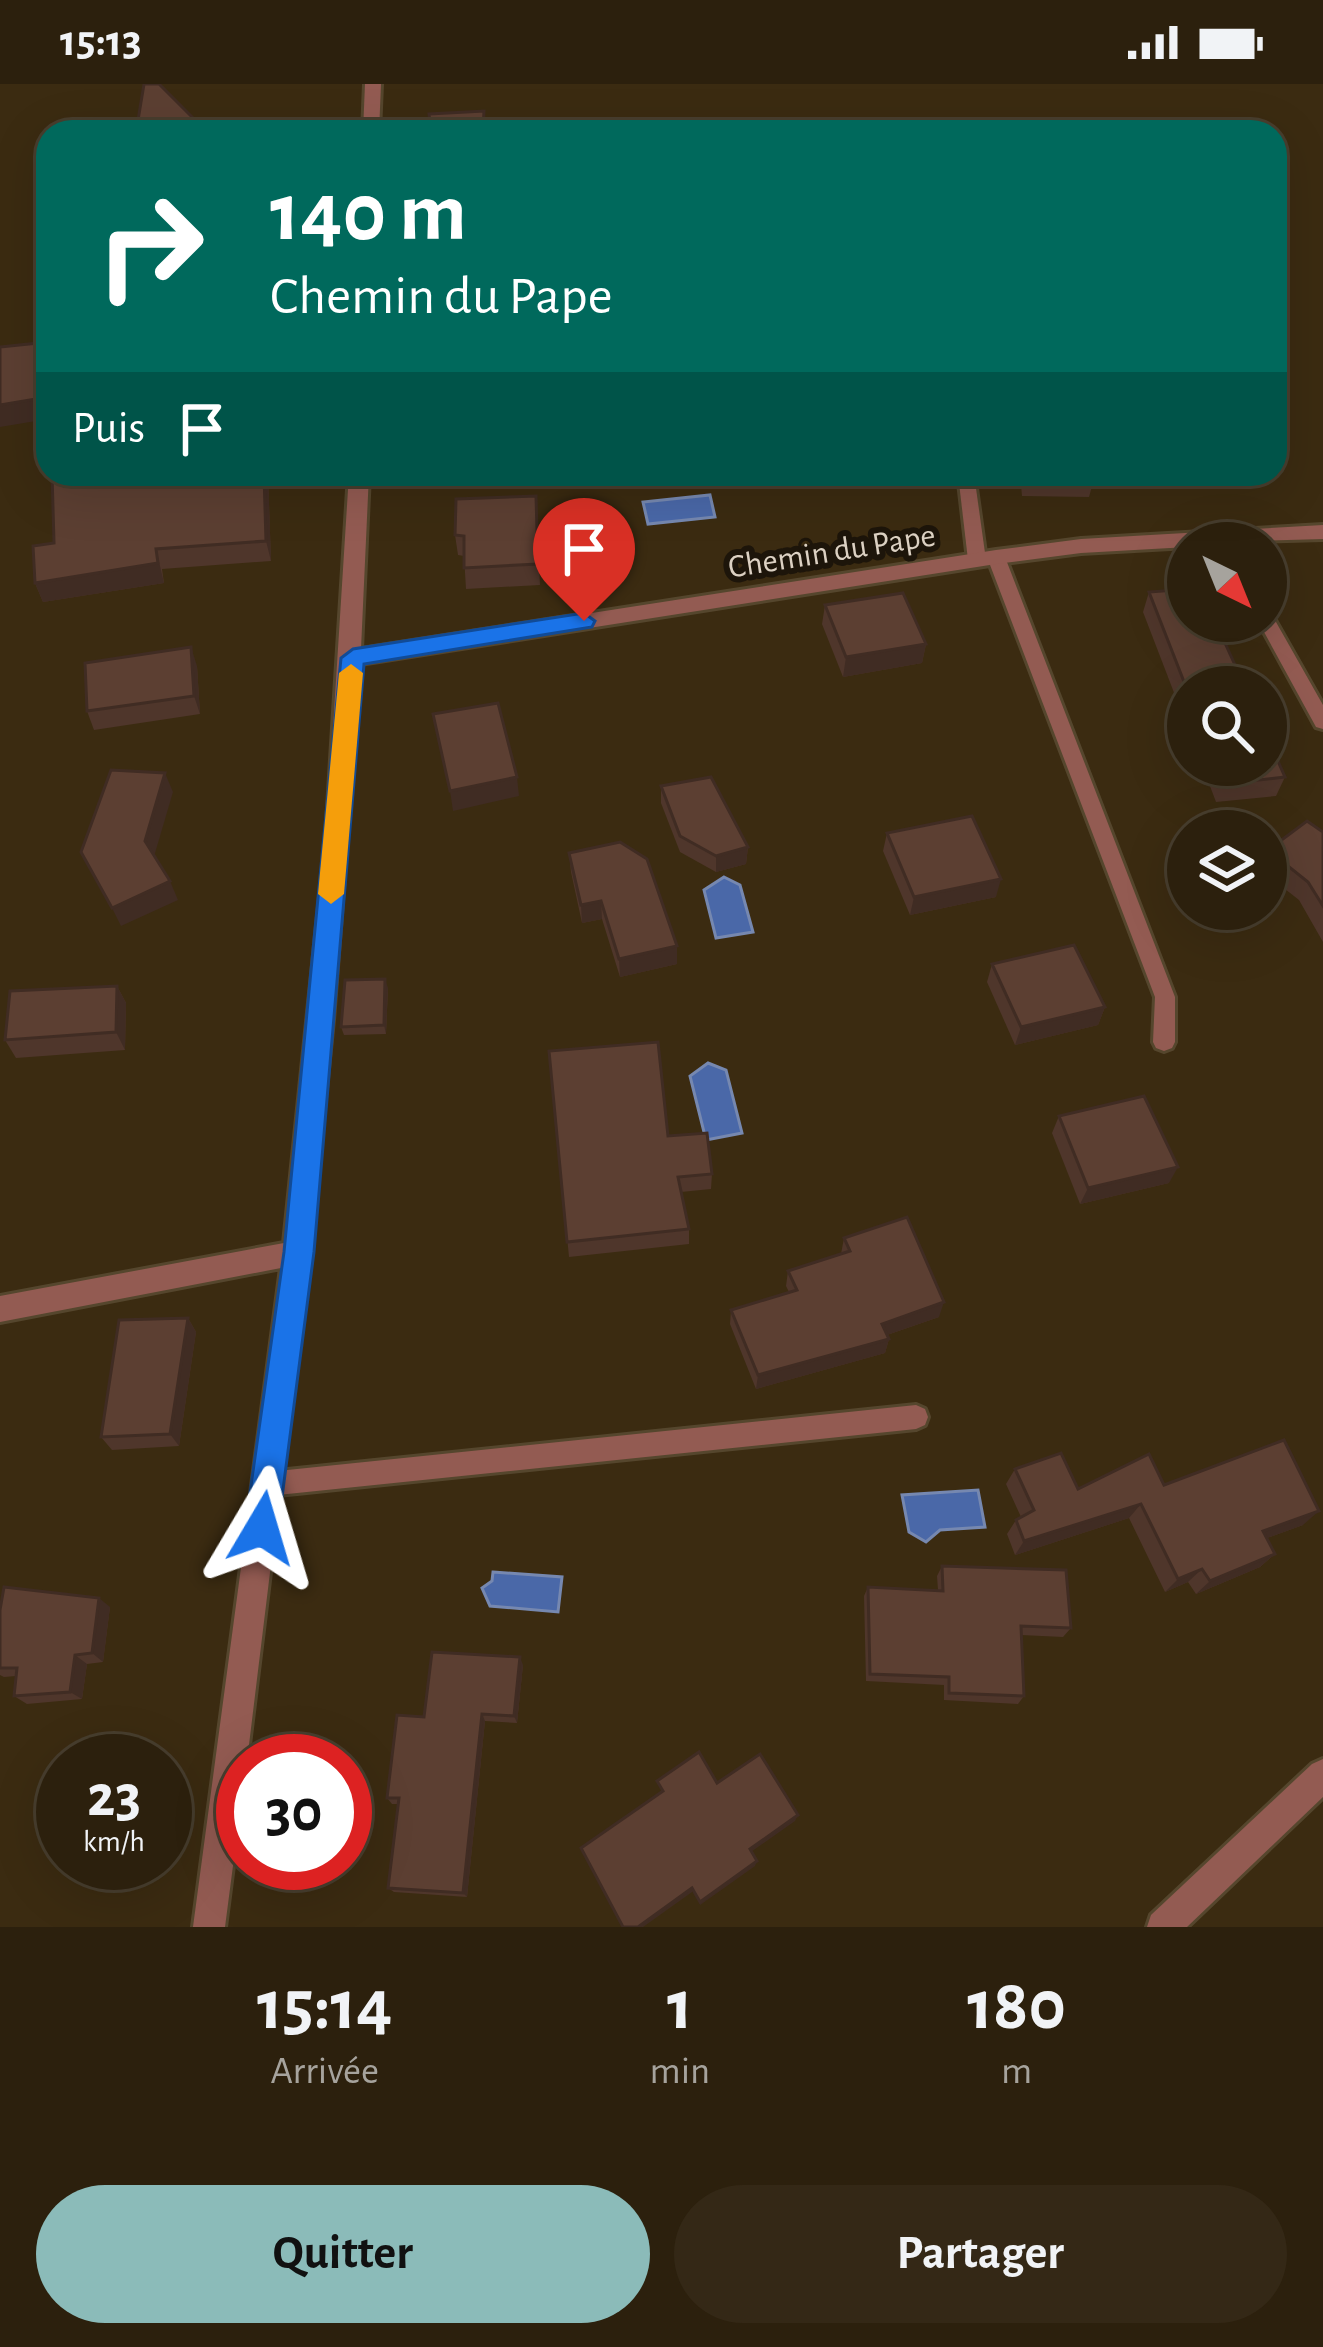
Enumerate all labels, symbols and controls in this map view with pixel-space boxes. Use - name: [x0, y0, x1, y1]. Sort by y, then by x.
- text: 15:13: [60, 19, 142, 64]
- icon: right: [72, 168, 228, 324]
- text: 140 m: [270, 172, 467, 256]
- text: Chemin du Pape: [270, 270, 613, 324]
- icon: arrive: [169, 396, 235, 462]
- text: Puis: [72, 406, 145, 451]
- pin: [533, 498, 635, 621]
- icon: arrive: [551, 516, 617, 582]
- street label: Chemin du Pape: [726, 519, 938, 585]
- north arrow: [1167, 522, 1287, 642]
- map controls: [1167, 522, 1287, 930]
- button: search: [1167, 666, 1287, 786]
- button: layers: [1167, 810, 1287, 930]
- position arrow: [199, 1465, 325, 1591]
- speed limit sign: 30: [216, 1734, 372, 1890]
- text: 23: [87, 1767, 141, 1827]
- text: km/h: [83, 1827, 145, 1857]
- text: 15:14: [257, 1970, 393, 2042]
- text: 1: [667, 1970, 693, 2042]
- text: 180: [967, 1970, 1066, 2042]
- text: Arrivée: [270, 2052, 379, 2091]
- text: min: [649, 2052, 710, 2091]
- text: m: [1001, 2052, 1032, 2091]
- button: Quitter: [36, 2185, 650, 2323]
- button: Partager: [674, 2185, 1287, 2323]

